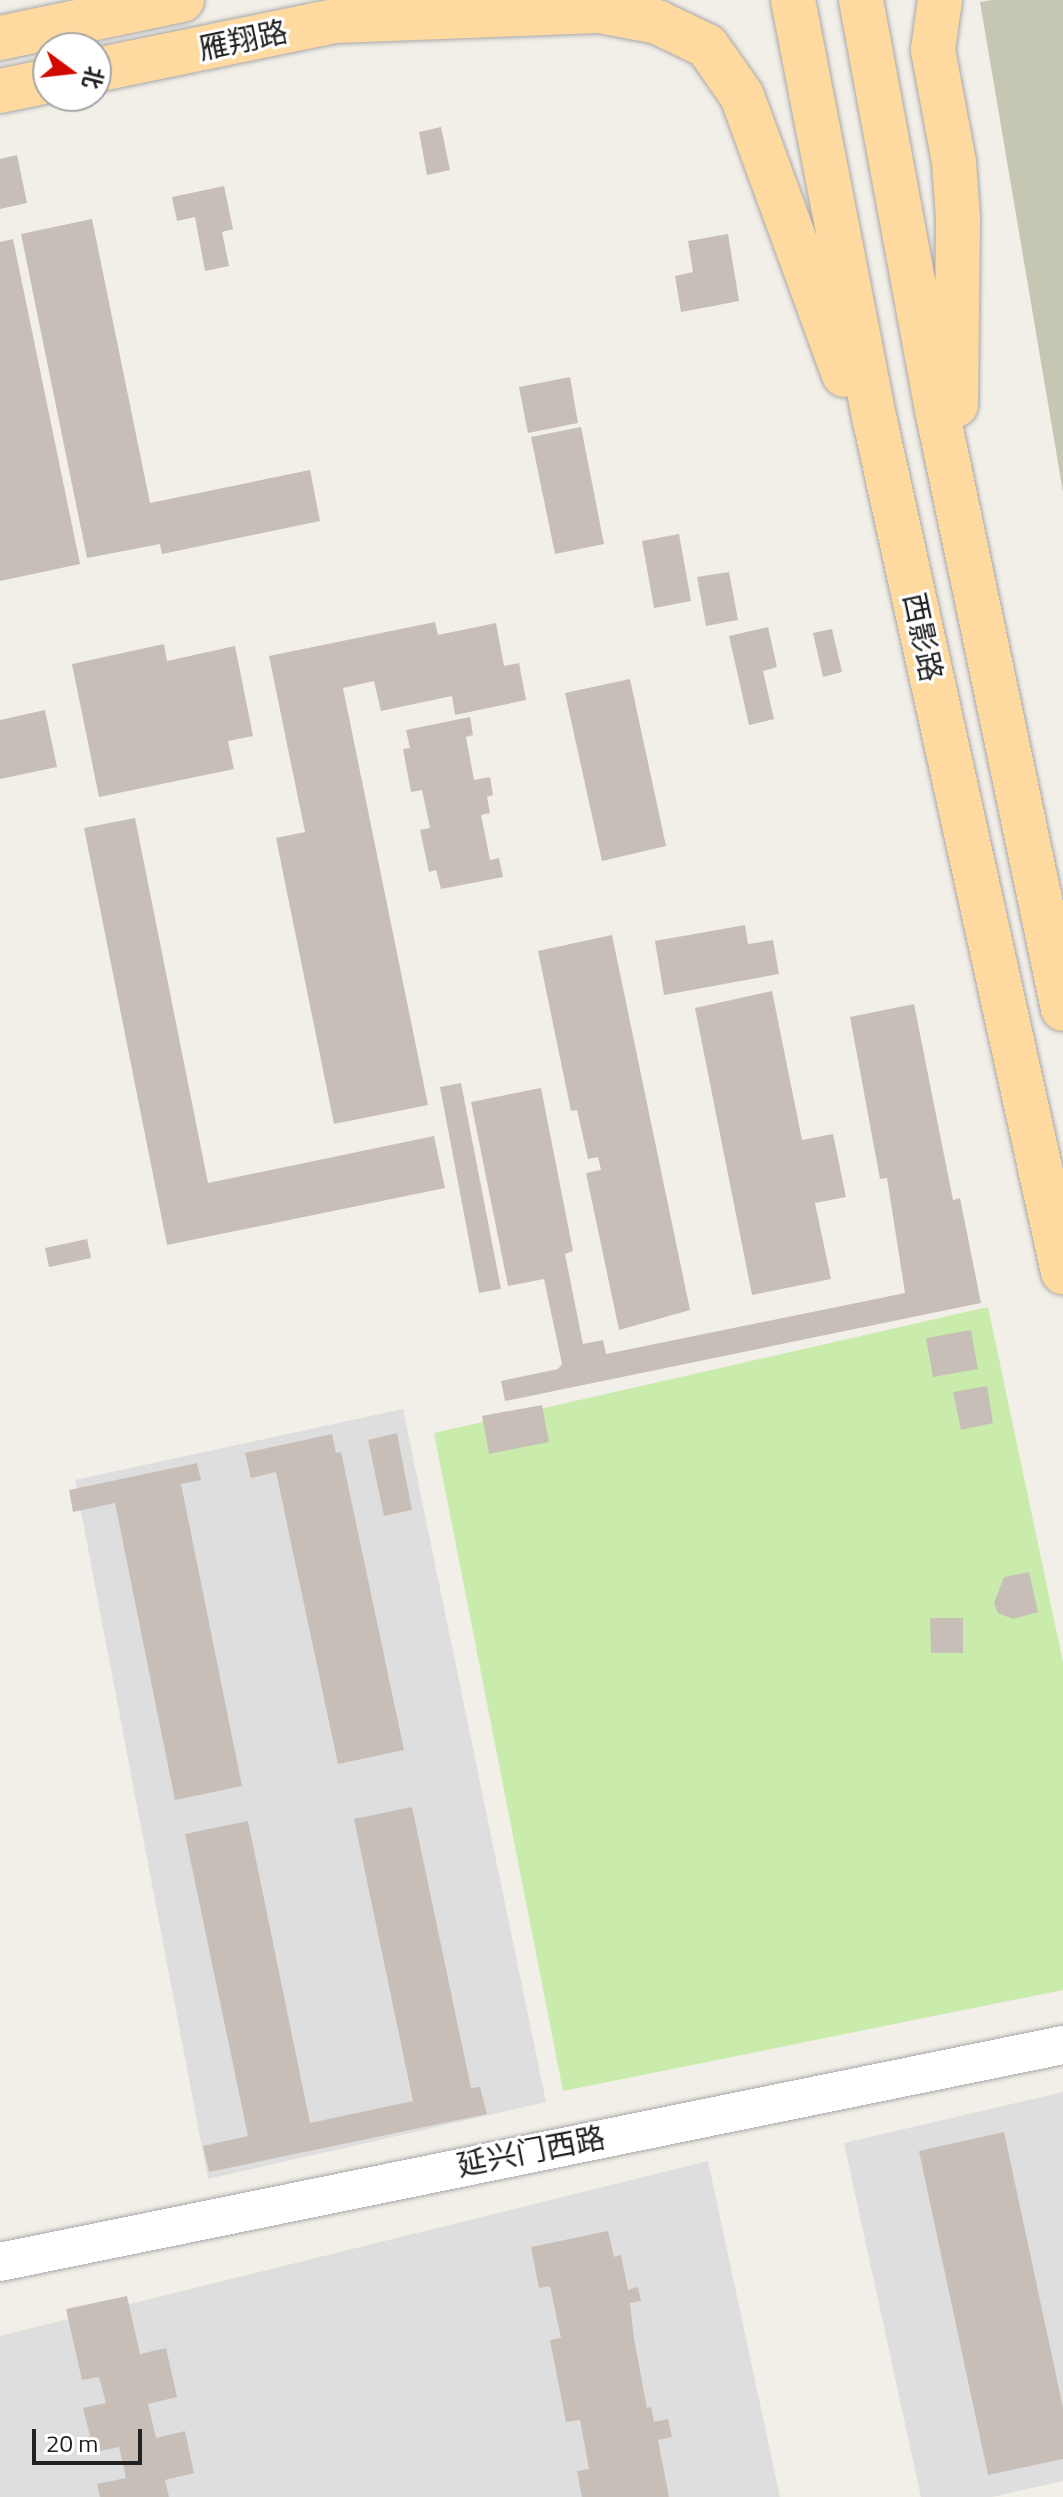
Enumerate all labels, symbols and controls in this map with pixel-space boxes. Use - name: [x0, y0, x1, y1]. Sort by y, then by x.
- street label: 雁翔路: [195, 13, 291, 67]
- north arrow: [32, 32, 112, 112]
- text: 北: [74, 63, 113, 93]
- street label: 西影路: [896, 589, 950, 685]
- street label: 延兴门西路: [454, 2119, 608, 2183]
- scale bar: [36, 2413, 146, 2463]
- text: 20 m: [46, 2425, 98, 2461]

